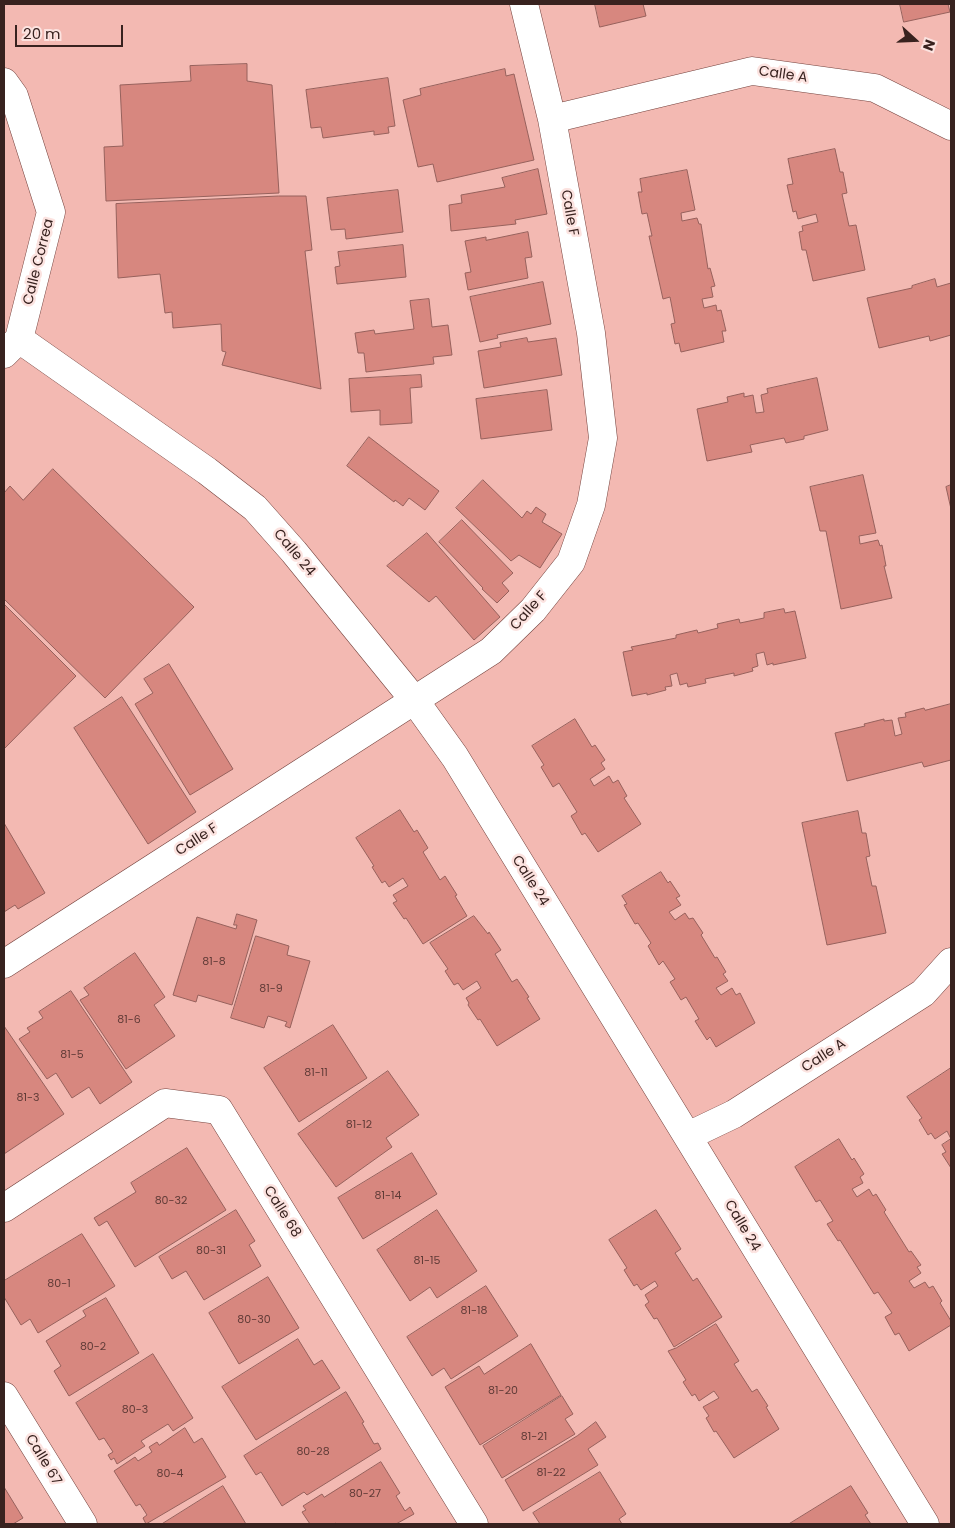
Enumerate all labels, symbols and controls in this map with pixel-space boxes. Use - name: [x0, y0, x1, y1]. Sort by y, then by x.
- scale bar: [18, 15, 125, 47]
- north arrow: [890, 15, 940, 65]
- text: 20 m: [23, 23, 61, 44]
- text: N: [918, 37, 940, 53]
- street label: Calle A: [758, 63, 808, 87]
- street label: Calle F: [557, 189, 581, 237]
- street label: Calle Correa: [20, 217, 58, 307]
- street label: Calle 24: [269, 526, 319, 580]
- street label: Calle F: [507, 588, 551, 634]
- street label: Calle F: [173, 820, 221, 860]
- street label: Calle 24: [508, 853, 552, 909]
- house number: 81-8: [202, 955, 226, 969]
- house number: 81-9: [259, 982, 283, 996]
- house number: 81-6: [117, 1013, 141, 1027]
- street label: Calle A: [799, 1036, 849, 1076]
- house number: 81-5: [60, 1048, 84, 1062]
- house number: 81-11: [304, 1066, 328, 1080]
- house number: 81-3: [16, 1091, 40, 1105]
- house number: 81-12: [346, 1118, 372, 1132]
- street label: Calle 68: [260, 1183, 304, 1241]
- house number: 81-14: [375, 1189, 401, 1203]
- house number: 80-32: [155, 1194, 187, 1208]
- street label: Calle 24: [720, 1197, 764, 1255]
- house number: 80-31: [196, 1244, 226, 1258]
- house number: 81-15: [414, 1254, 440, 1268]
- house number: 80-1: [47, 1277, 71, 1291]
- house number: 81-18: [461, 1304, 487, 1318]
- house number: 80-30: [237, 1313, 271, 1327]
- house number: 80-2: [80, 1340, 106, 1354]
- house number: 81-20: [488, 1384, 518, 1398]
- house number: 80-3: [122, 1403, 148, 1417]
- house number: 81-21: [521, 1430, 547, 1444]
- street label: Calle 67: [21, 1432, 65, 1488]
- house number: 80-28: [296, 1445, 330, 1459]
- house number: 81-22: [536, 1466, 566, 1480]
- house number: 80-4: [157, 1467, 183, 1481]
- house number: 80-27: [349, 1487, 381, 1501]

